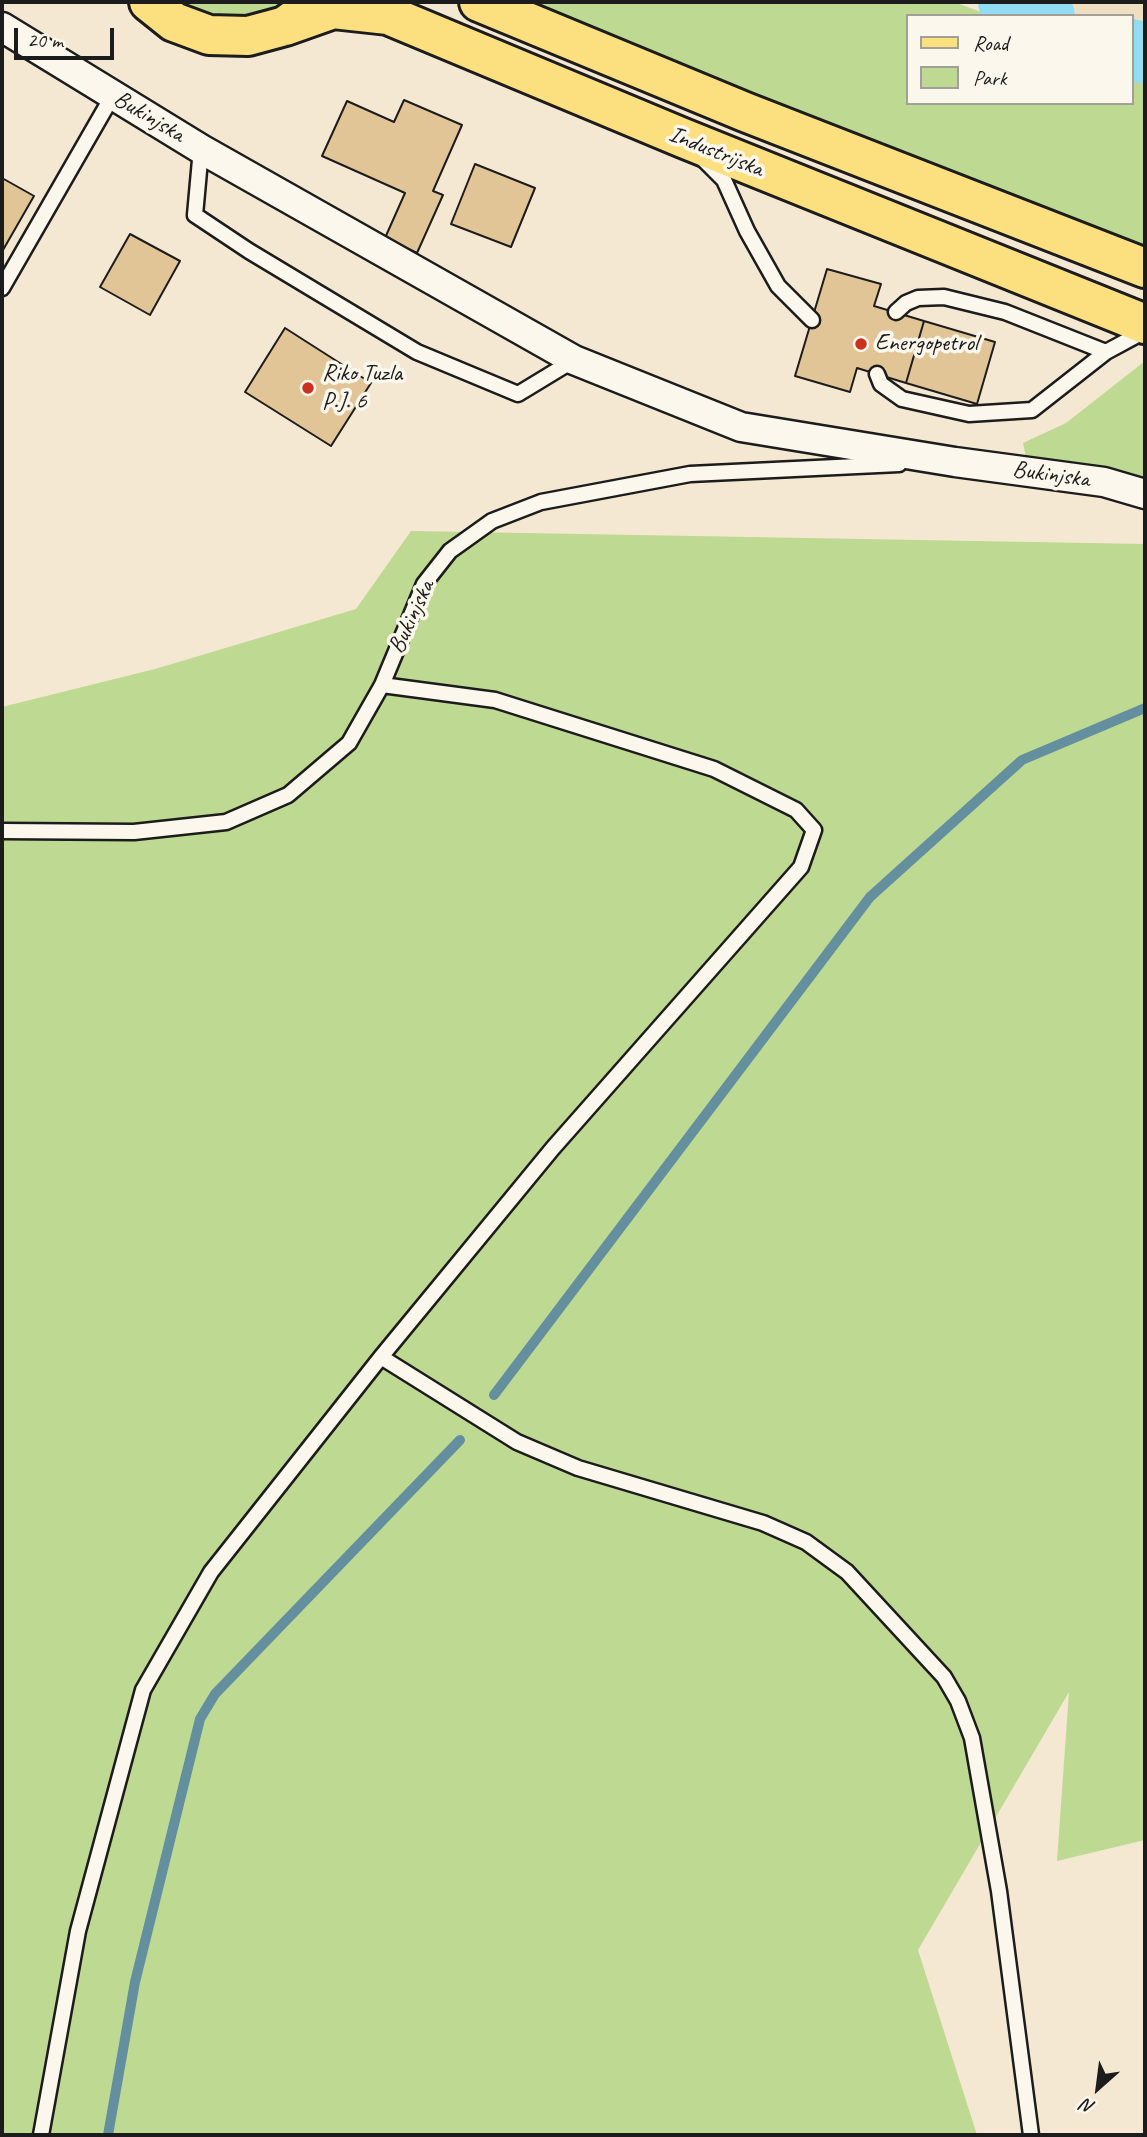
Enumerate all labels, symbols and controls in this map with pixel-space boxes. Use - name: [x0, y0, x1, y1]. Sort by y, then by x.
- scale bar: [18, 14, 117, 58]
- legend: [906, 14, 1133, 105]
- text: 20 m: [27, 27, 63, 53]
- text: Road: [973, 30, 1008, 56]
- text: Park: [973, 65, 1006, 91]
- street label: Bukinjska: [108, 85, 190, 149]
- street label: Industrijska: [665, 120, 767, 184]
- place label: Energopetrol: [875, 330, 978, 358]
- marker: Energopetrol: [853, 336, 869, 352]
- place label: Riko Tuzla P.J. 6: [322, 360, 402, 416]
- marker: Riko Tuzla P.J. 6: [300, 380, 316, 396]
- street label: Bukinjska: [1011, 455, 1091, 495]
- street label: Bukinjska: [383, 576, 441, 658]
- north arrow: [1063, 2053, 1133, 2123]
- text: N: [1077, 2093, 1099, 2120]

